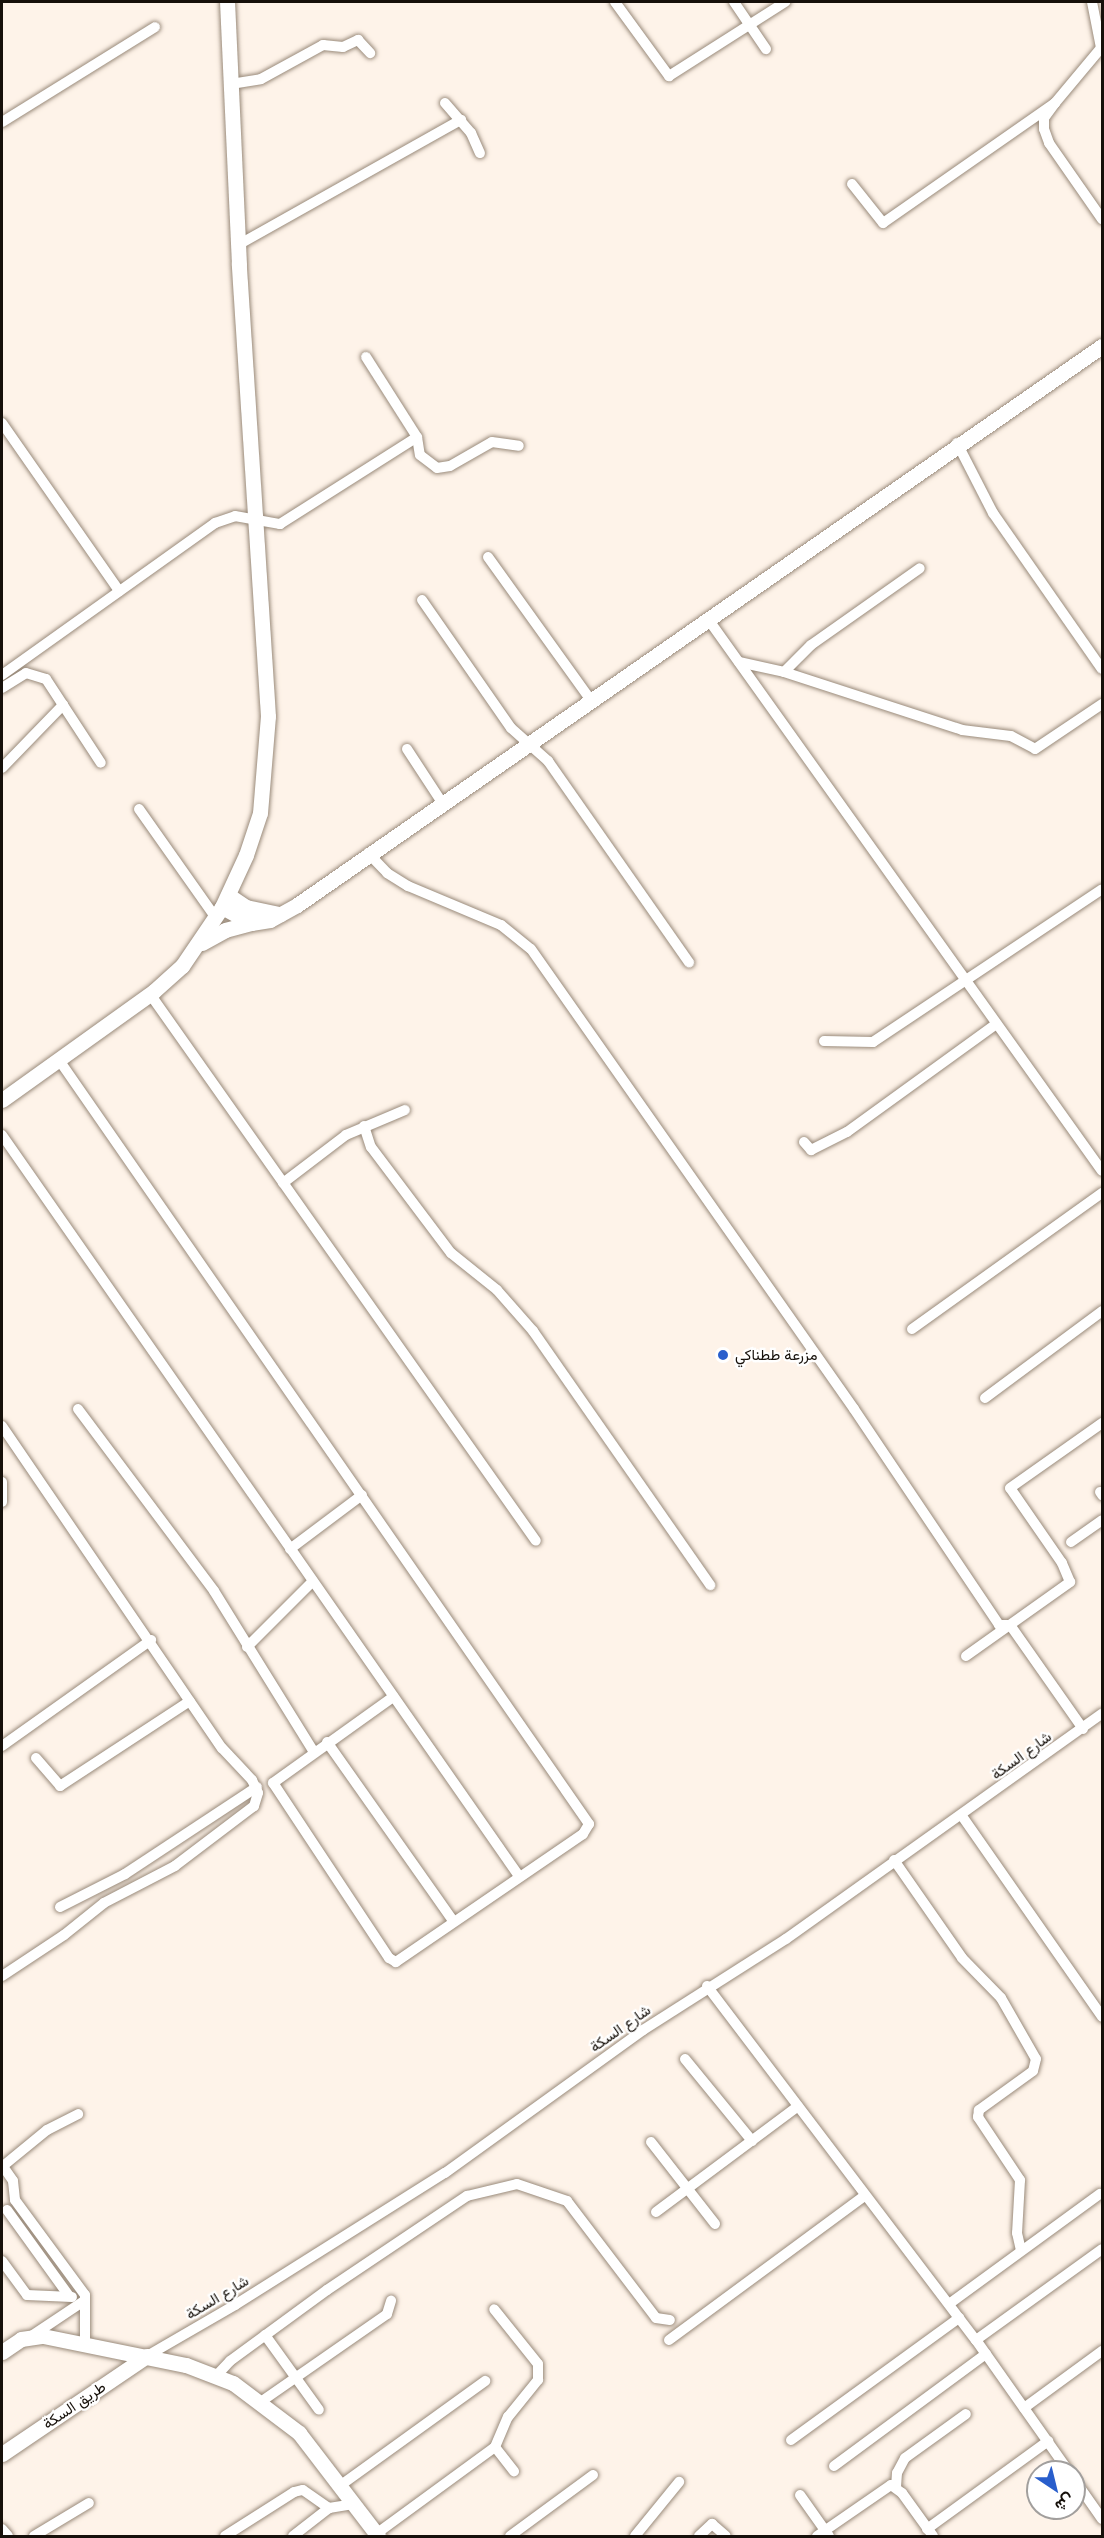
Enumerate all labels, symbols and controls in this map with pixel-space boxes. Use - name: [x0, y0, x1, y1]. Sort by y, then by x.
- place label: مزرعة ططناكي: [735, 1346, 817, 1364]
- marker: مزرعة ططناكي: [716, 1348, 730, 1362]
- street label: شارع السكة: [987, 1727, 1055, 1783]
- street label: شارع السكة: [586, 2001, 654, 2055]
- street label: شارع السكة: [182, 2271, 252, 2323]
- street label: طريق السكة: [39, 2377, 109, 2433]
- north arrow: [1026, 2460, 1086, 2520]
- text: ش: [1052, 2489, 1079, 2517]

